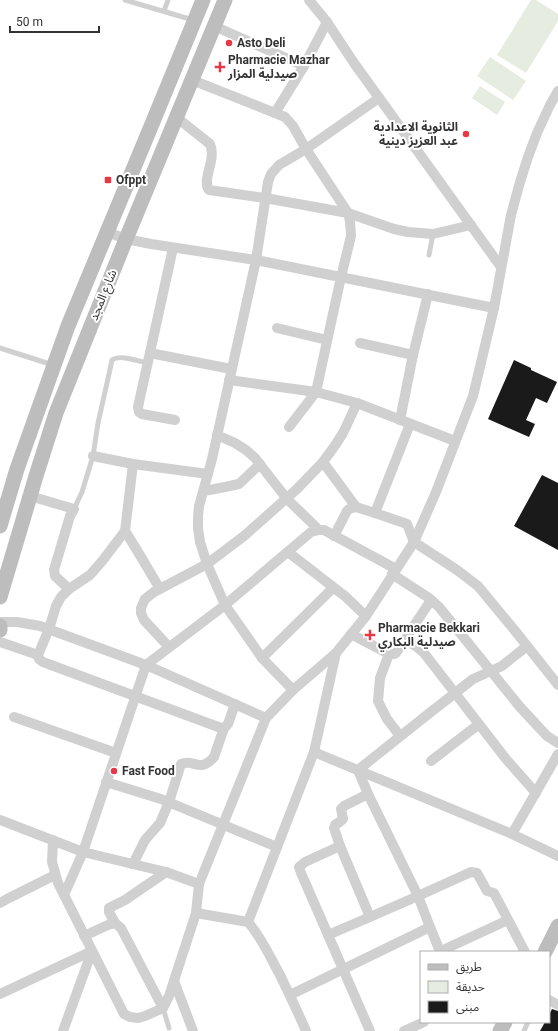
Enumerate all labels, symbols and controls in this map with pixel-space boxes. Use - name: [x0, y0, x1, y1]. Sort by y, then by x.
- scale bar: [10, 8, 99, 34]
- text: 50 m: [16, 15, 43, 29]
- place label: Asto Deli: [237, 36, 286, 50]
- marker: Asto Deli: [224, 38, 234, 48]
- place label: Pharmacie Mazhar صيدلية المزار: [227, 53, 330, 81]
- marker: Pharmacie Mazhar صيدلية المزار: [215, 62, 225, 72]
- place label: الثانوية الاعدادية عبد العزيز دينية: [374, 120, 458, 148]
- marker: الثانوية الاعدادية عبد العزيز دينية: [461, 129, 471, 139]
- place label: Ofppt: [116, 173, 146, 187]
- marker: Ofppt: [103, 175, 113, 185]
- street label: شارع المجد: [87, 268, 121, 323]
- place label: Pharmacie Bekkari صيدلية البكاري: [378, 621, 480, 652]
- marker: Pharmacie Bekkari صيدلية البكاري: [365, 630, 375, 640]
- place label: Fast Food: [122, 764, 175, 778]
- marker: Fast Food: [109, 766, 119, 776]
- legend: [420, 951, 550, 1023]
- text: طريق: [456, 960, 482, 975]
- text: حديقة: [456, 980, 485, 994]
- text: مبنى: [456, 1000, 479, 1014]

